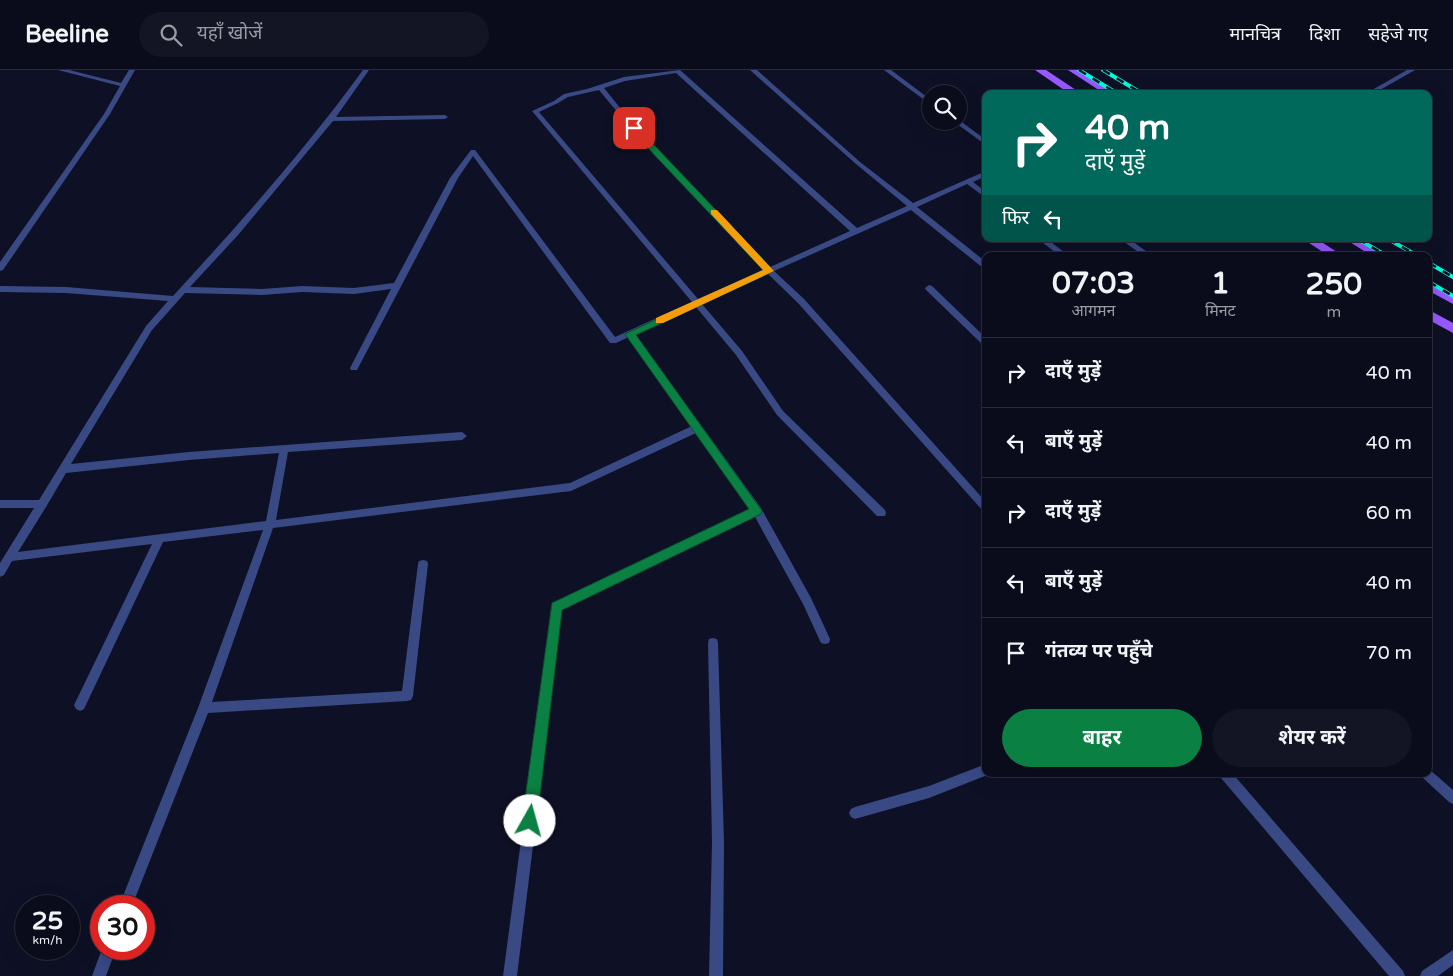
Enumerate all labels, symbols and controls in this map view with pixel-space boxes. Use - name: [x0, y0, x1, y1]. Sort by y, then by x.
- search box: [139, 12, 489, 57]
- text: Beeline: [25, 20, 109, 49]
- icon: search: [157, 21, 185, 49]
- text: यहाँ खोजें: [197, 22, 262, 44]
- text: मानचित्र: [1230, 23, 1281, 45]
- text: दिशा: [1309, 23, 1340, 45]
- text: सहेजे गए: [1368, 23, 1428, 45]
- map controls: [922, 85, 967, 130]
- button: search: [922, 85, 967, 130]
- pin: [613, 107, 655, 149]
- text: 40 m: [1085, 107, 1170, 149]
- icon: right: [1002, 110, 1067, 175]
- icon: arrive: [620, 114, 648, 142]
- text: दाएँ मुड़ें: [1085, 149, 1145, 175]
- icon: left: [1039, 205, 1067, 233]
- text: फिर: [1002, 207, 1029, 229]
- text: 07:03: [1052, 265, 1135, 302]
- text: 1: [1211, 265, 1230, 302]
- text: 250: [1306, 266, 1362, 303]
- text: आगमन: [1072, 301, 1115, 321]
- text: मिनट: [1205, 301, 1236, 321]
- text: m: [1326, 302, 1341, 322]
- icon: right: [1002, 359, 1030, 387]
- text: दाएँ मुड़ें: [1045, 360, 1101, 382]
- text: 40 m: [1366, 362, 1412, 384]
- icon: left: [1002, 429, 1030, 457]
- text: बाएँ मुड़ें: [1045, 430, 1102, 452]
- text: 40 m: [1366, 432, 1412, 454]
- icon: right: [1002, 499, 1030, 527]
- text: दाएँ मुड़ें: [1045, 500, 1101, 522]
- text: 60 m: [1366, 502, 1412, 524]
- icon: left: [1002, 569, 1030, 597]
- text: बाएँ मुड़ें: [1045, 570, 1102, 592]
- text: 40 m: [1366, 572, 1412, 594]
- icon: arrive: [1002, 639, 1030, 667]
- text: गंतव्य पर पहुँचे: [1045, 640, 1153, 662]
- text: 70 m: [1366, 642, 1412, 664]
- button: बाहर: [1002, 709, 1202, 767]
- button: शेयर करें: [1212, 709, 1412, 767]
- position arrow: [503, 794, 555, 846]
- speed limit sign: 30: [90, 895, 155, 960]
- text: 25: [32, 906, 63, 936]
- text: km/h: [32, 933, 63, 947]

